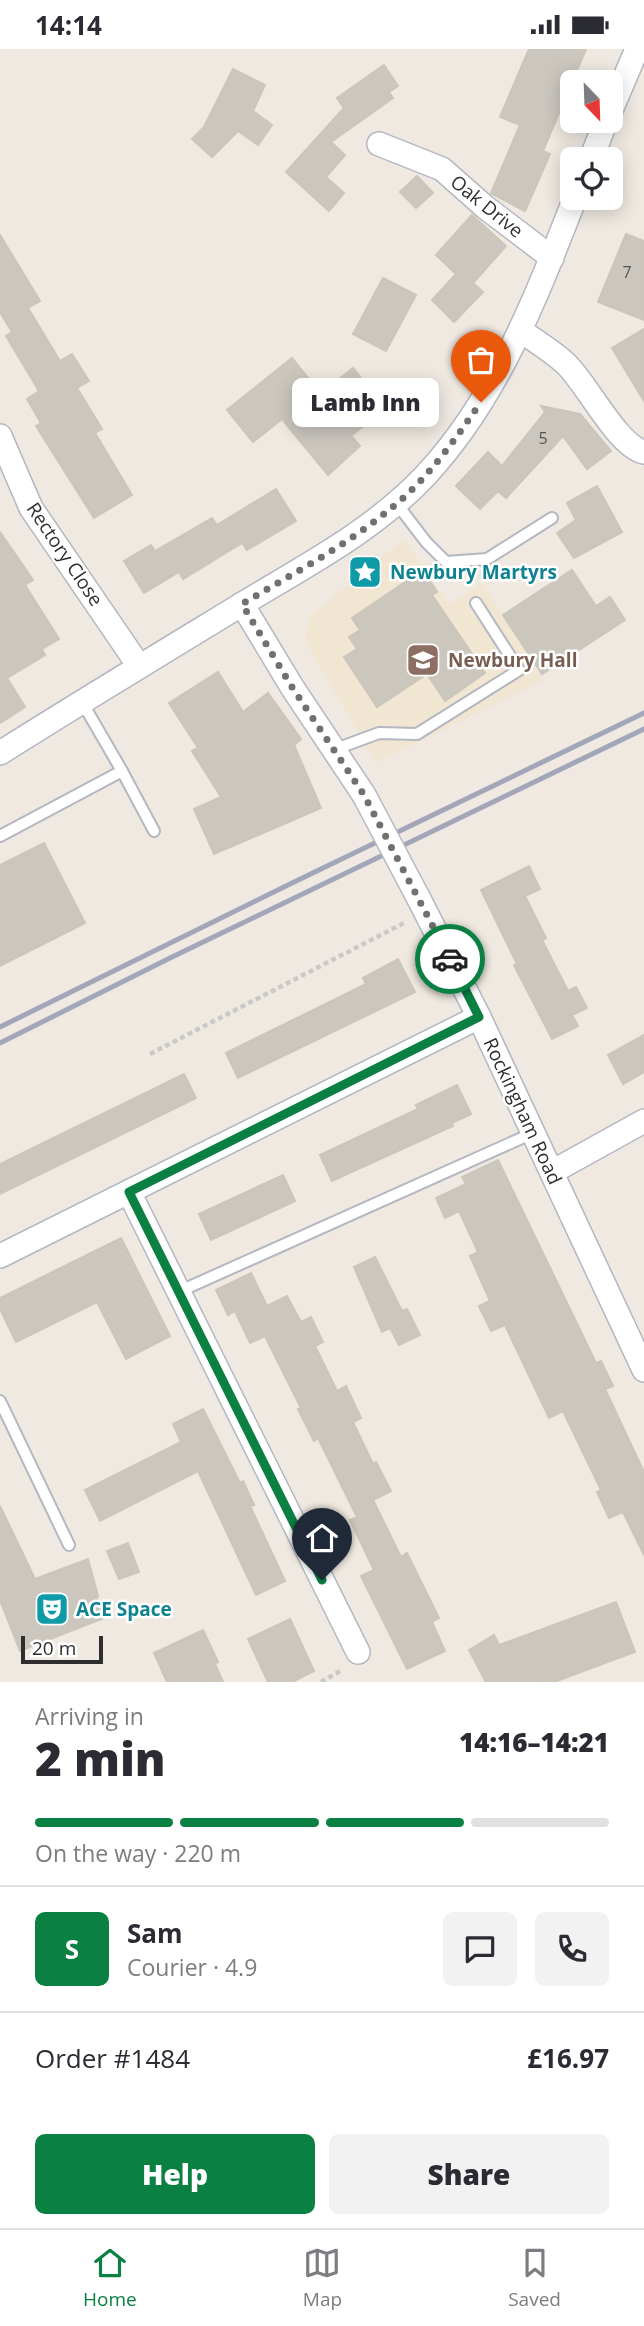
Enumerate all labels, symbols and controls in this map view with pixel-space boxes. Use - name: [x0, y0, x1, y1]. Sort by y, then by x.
- text: 14:14: [35, 7, 102, 43]
- north arrow: [560, 70, 623, 133]
- map controls: [560, 70, 623, 210]
- button: locate: [560, 147, 623, 210]
- street label: Oak Drive: [445, 169, 529, 243]
- house number: 7: [622, 261, 632, 283]
- pin: [451, 330, 511, 402]
- icon: bag: [462, 341, 500, 379]
- callout: Lamb Inn: [292, 377, 439, 427]
- text: Lamb Inn: [310, 386, 421, 418]
- house number: 5: [538, 427, 548, 449]
- street label: Rectory Close: [21, 497, 109, 611]
- place icon: Newbury Martyrs: [346, 553, 384, 591]
- place label: Newbury Martyrs: [390, 559, 557, 585]
- school or university icon: Newbury Hall: [404, 641, 442, 679]
- place label: Newbury Hall: [448, 647, 577, 673]
- courier: [415, 924, 485, 994]
- icon: car: [431, 940, 469, 978]
- street label: Rockingham Road: [478, 1033, 568, 1189]
- pin: [292, 1508, 352, 1580]
- icon: home: [303, 1519, 341, 1557]
- theatre icon: ACE Space: [33, 1590, 71, 1628]
- place label: ACE Space: [76, 1596, 172, 1622]
- scale bar: [21, 1633, 103, 1665]
- text: 20 m: [32, 1635, 76, 1661]
- text: Arriving in: [35, 1700, 144, 1732]
- text: 14:16–14:21: [459, 1724, 609, 1760]
- text: 2 min: [35, 1727, 166, 1789]
- text: On the way · 220 m: [35, 1837, 241, 1869]
- button: chat: [443, 1912, 517, 1986]
- button: phone: [535, 1912, 609, 1986]
- text: Sam: [127, 1915, 183, 1951]
- text: S: [65, 1931, 79, 1967]
- text: Courier · 4.9: [127, 1951, 257, 1983]
- text: Order #1484: [35, 2040, 190, 2076]
- text: £16.97: [527, 2040, 609, 2076]
- button: Help: [35, 2134, 315, 2214]
- button: Share: [329, 2134, 609, 2214]
- tab: Home: [83, 2244, 137, 2312]
- tab: Map: [303, 2244, 342, 2312]
- tab: Saved: [508, 2244, 561, 2312]

